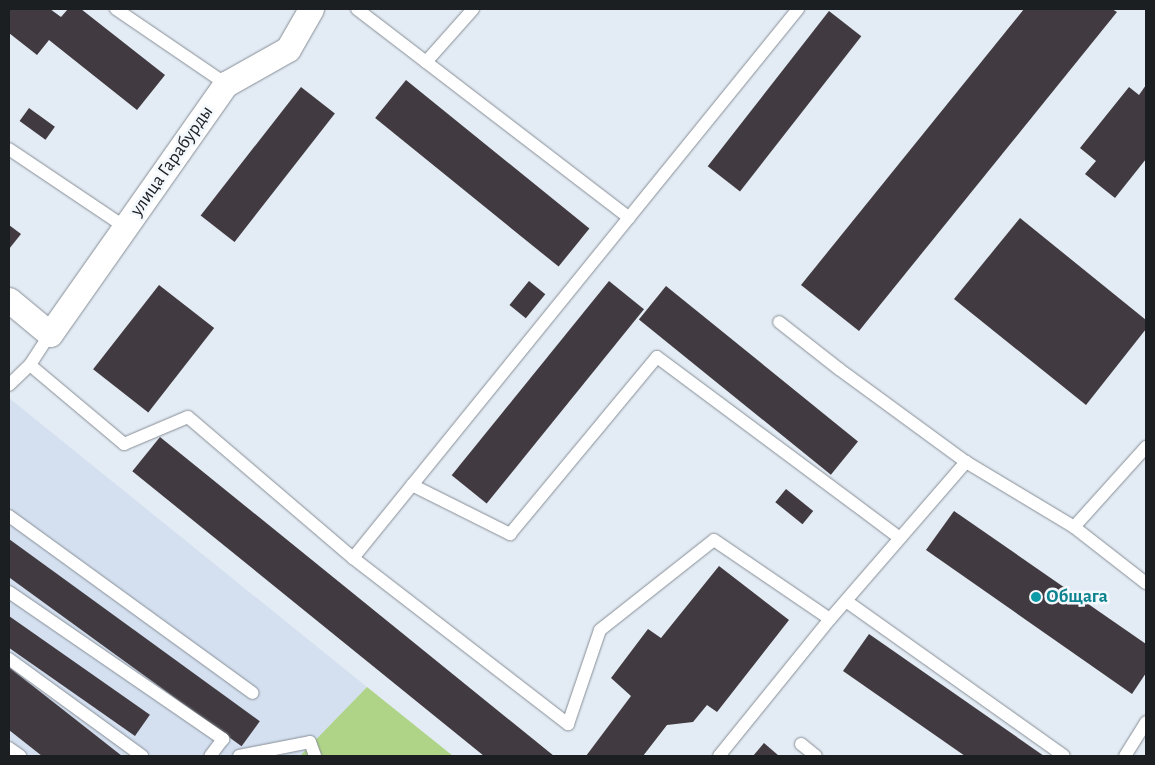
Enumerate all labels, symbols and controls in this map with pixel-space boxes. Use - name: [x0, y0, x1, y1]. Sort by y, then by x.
- street label: улица Гарабурды: [125, 101, 219, 221]
- place label: Общага: [1046, 586, 1108, 608]
- marker: Общага: [1030, 591, 1042, 603]

